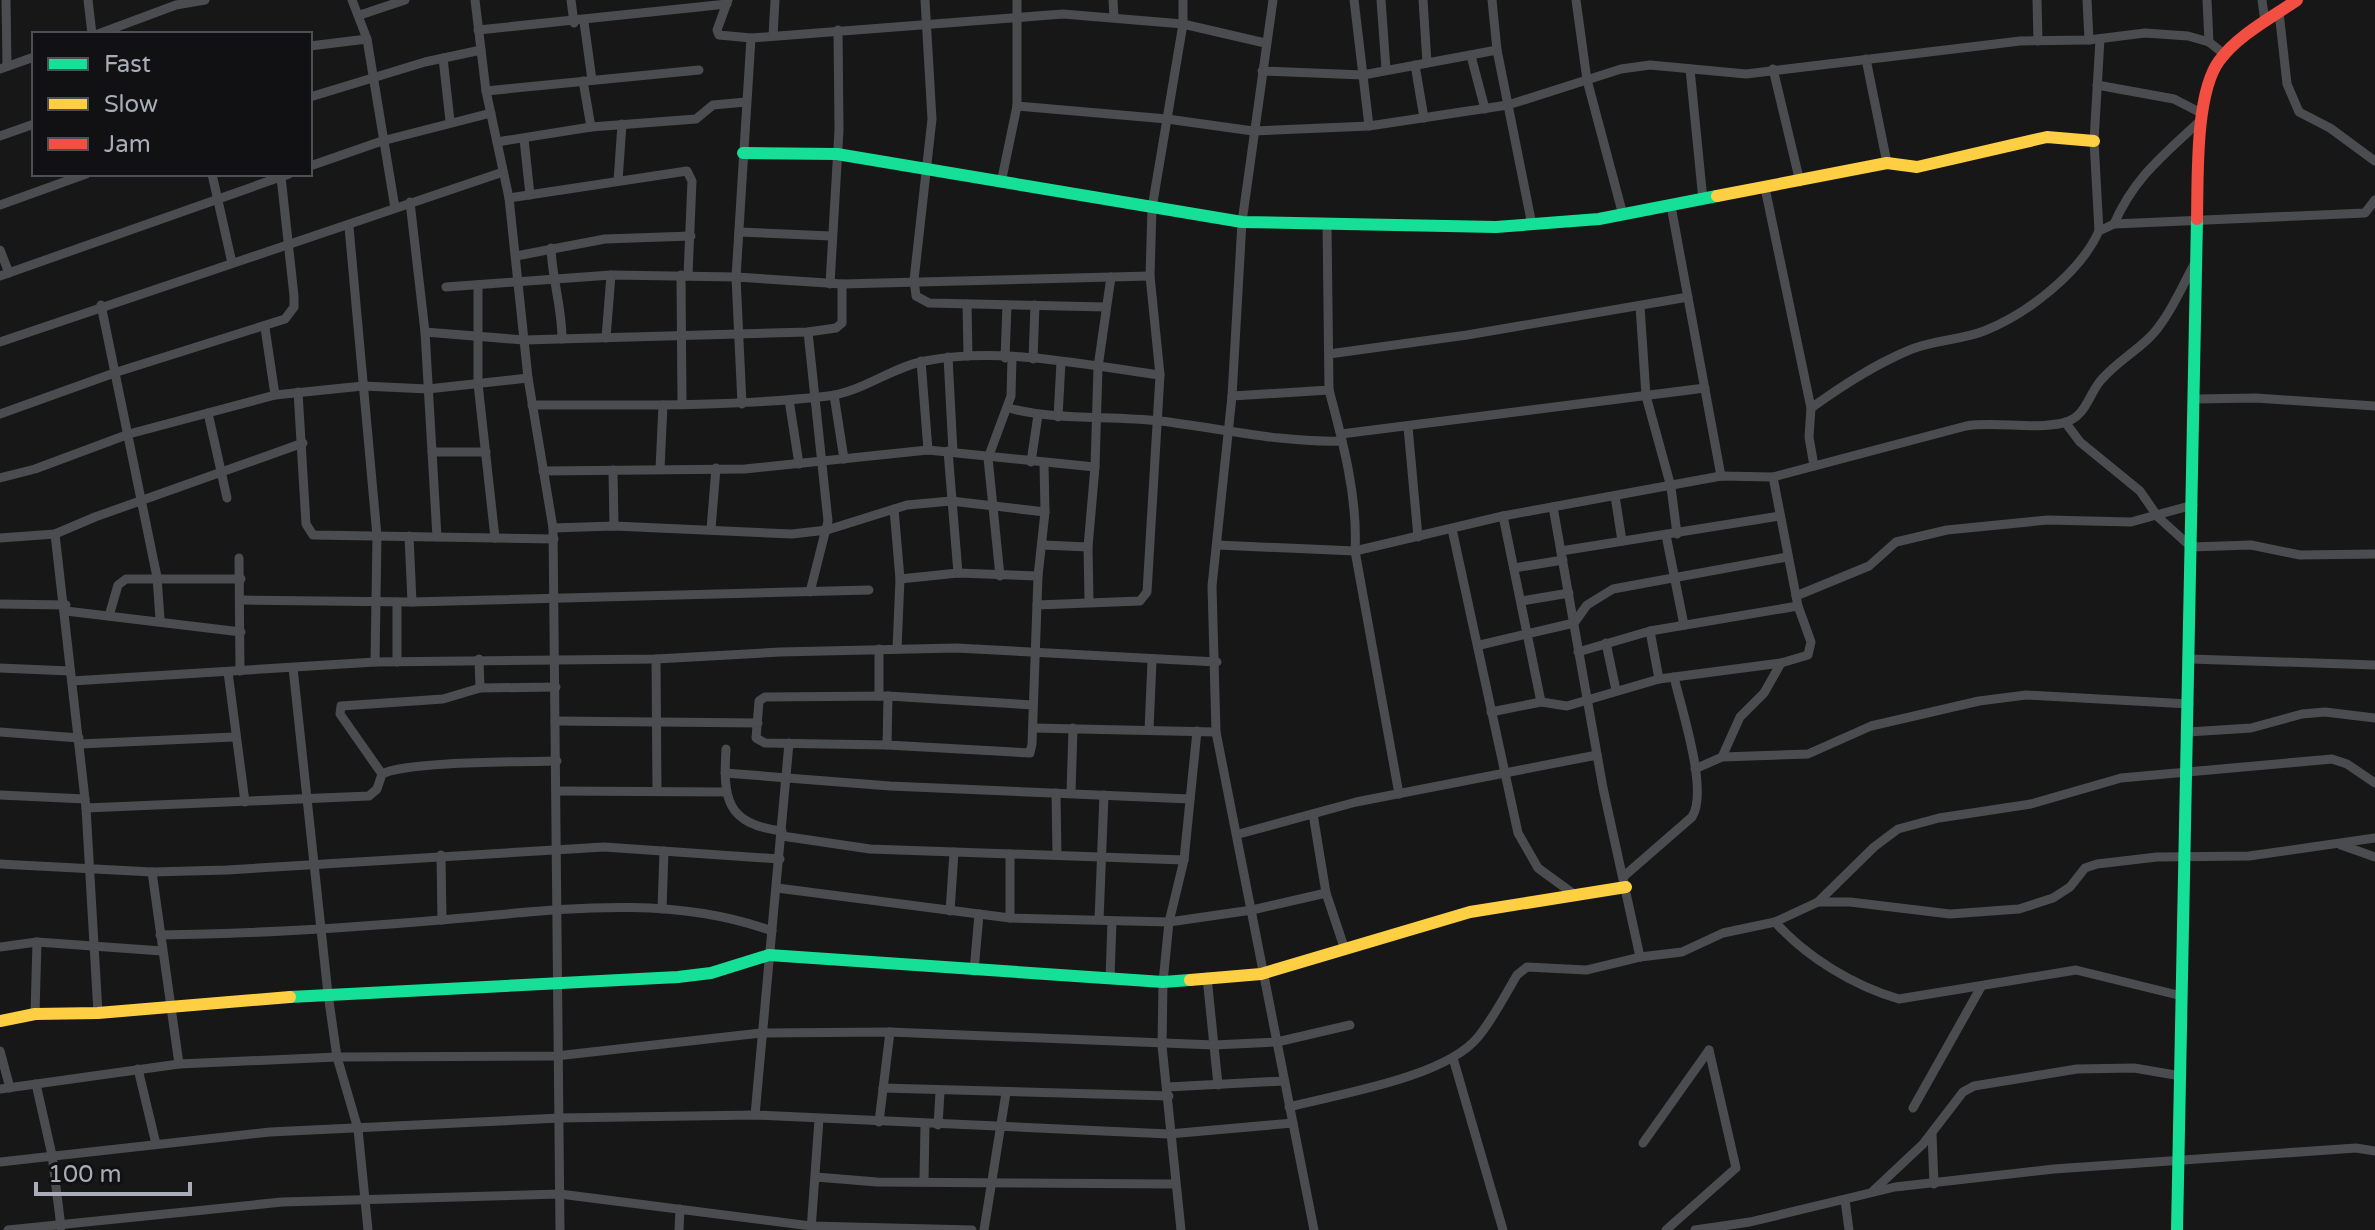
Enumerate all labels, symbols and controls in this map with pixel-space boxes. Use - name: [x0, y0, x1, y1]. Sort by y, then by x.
- legend: [32, 32, 312, 176]
- text: Fast: [104, 50, 151, 79]
- text: Slow: [104, 90, 158, 119]
- text: Jam: [104, 130, 151, 159]
- scale bar: [36, 1146, 190, 1196]
- text: 100 m: [48, 1160, 122, 1189]

